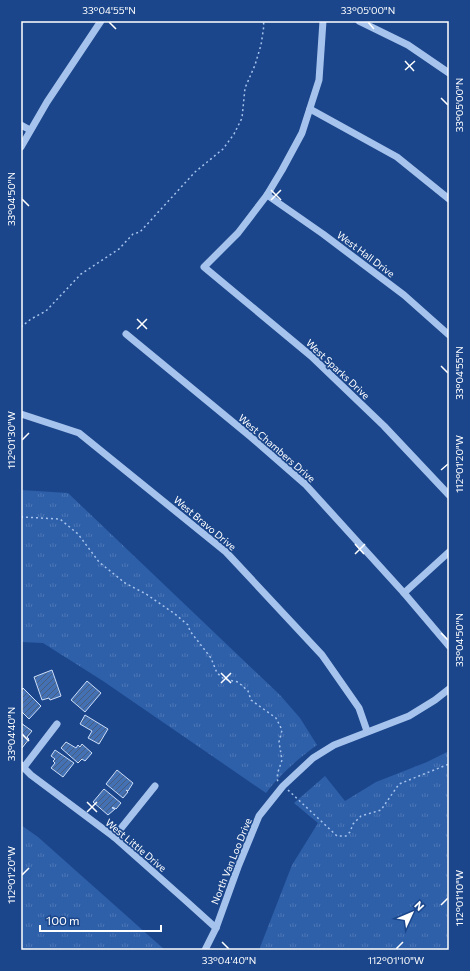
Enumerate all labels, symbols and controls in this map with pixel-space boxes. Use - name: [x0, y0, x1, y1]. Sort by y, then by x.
- text: 33°04'55"N: [82, 4, 136, 16]
- text: 33°05'00"N: [341, 4, 395, 16]
- text: 33°05'00"N: [453, 78, 465, 132]
- text: 33°04'50"N: [5, 172, 17, 226]
- street label: West Hall Drive: [335, 228, 397, 280]
- street label: West Sparks Drive: [304, 337, 372, 401]
- text: 33°04'55"N: [453, 346, 465, 400]
- text: 112°01'30"W: [5, 411, 17, 469]
- street label: West Chambers Drive: [236, 411, 318, 485]
- text: 112°01'20"W: [453, 435, 465, 493]
- street label: West Bravo Drive: [171, 493, 239, 553]
- text: 33°04'50"N: [453, 613, 465, 667]
- text: 33°04'40"N: [5, 707, 17, 761]
- street label: West Little Drive: [103, 816, 169, 874]
- street label: North Van Loo Drive: [208, 816, 254, 906]
- text: 112°01'20"W: [5, 846, 17, 904]
- text: 112°01'10"W: [453, 870, 465, 926]
- north arrow: [392, 893, 432, 933]
- text: N: [412, 898, 427, 913]
- scale bar: [40, 907, 161, 933]
- text: 100 m: [46, 913, 80, 927]
- text: 33°04'40"N: [202, 954, 256, 966]
- text: 112°01'10"W: [368, 954, 424, 966]

